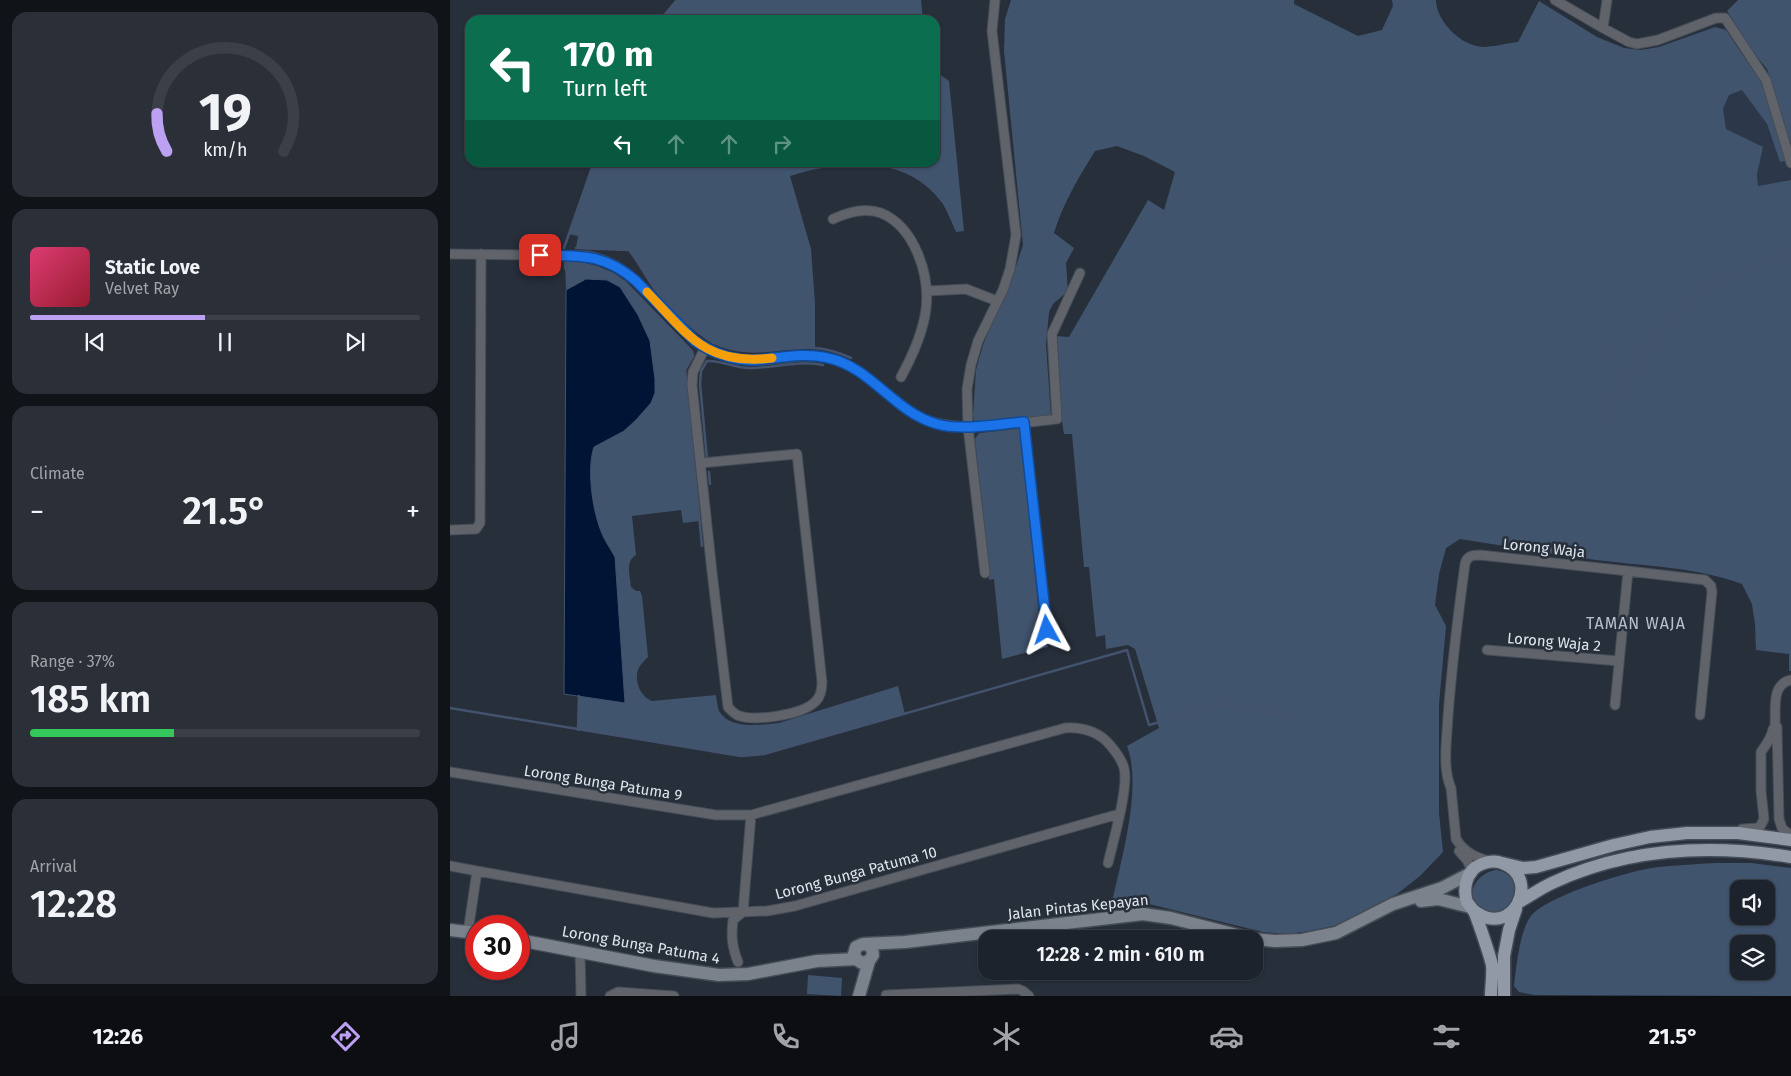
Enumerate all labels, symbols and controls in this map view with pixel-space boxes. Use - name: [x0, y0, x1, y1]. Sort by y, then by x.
- text: 170 m: [563, 33, 654, 75]
- icon: left: [480, 35, 545, 100]
- text: Turn left: [563, 75, 647, 102]
- text: 19: [198, 81, 252, 144]
- icon: left: [609, 130, 637, 158]
- icon: ahead: [662, 130, 690, 158]
- icon: ahead: [715, 130, 743, 158]
- icon: right: [768, 130, 796, 158]
- text: km/h: [203, 139, 247, 161]
- pin: [519, 234, 561, 276]
- icon: arrive: [526, 241, 554, 269]
- text: Static Love: [105, 256, 200, 279]
- text: Velvet Ray: [105, 279, 179, 298]
- icon: previous: [81, 328, 109, 356]
- icon: pause: [211, 328, 239, 356]
- icon: next: [341, 328, 369, 356]
- text: Climate: [30, 464, 85, 483]
- text: 21.5°: [183, 488, 267, 534]
- text: −: [30, 495, 44, 528]
- text: +: [406, 495, 420, 528]
- street label: Lorong Waja: [1502, 535, 1586, 561]
- position arrow: [1020, 603, 1072, 655]
- district label: TAMAN WAJA: [1586, 614, 1686, 633]
- street label: Lorong Waja 2: [1506, 629, 1602, 655]
- text: Range · 37%: [30, 652, 115, 671]
- text: 185 km: [30, 676, 151, 722]
- street label: Lorong Bunga Patuma 9: [523, 762, 683, 804]
- street label: Lorong Bunga Patuma 10: [773, 843, 939, 903]
- text: Arrival: [30, 857, 77, 876]
- map controls: [1730, 880, 1775, 980]
- button: sound: [1730, 880, 1775, 925]
- text: 12:28: [30, 881, 117, 927]
- street label: Jalan Pintas Kepayan: [1007, 891, 1149, 923]
- speed limit sign: 30: [465, 915, 530, 980]
- street label: Lorong Bunga Patuma 4: [561, 922, 721, 968]
- button: layers: [1730, 935, 1775, 980]
- text: 12:28 · 2 min · 610 m: [1036, 943, 1205, 966]
- icon: directions: [328, 1019, 363, 1054]
- icon: music: [548, 1019, 583, 1054]
- icon: phone: [768, 1019, 803, 1054]
- icon: climate: [989, 1019, 1024, 1054]
- icon: car: [1209, 1019, 1244, 1054]
- icon: filters: [1429, 1019, 1464, 1054]
- text: 12:26: [93, 1023, 143, 1050]
- text: 21.5°: [1649, 1023, 1698, 1050]

